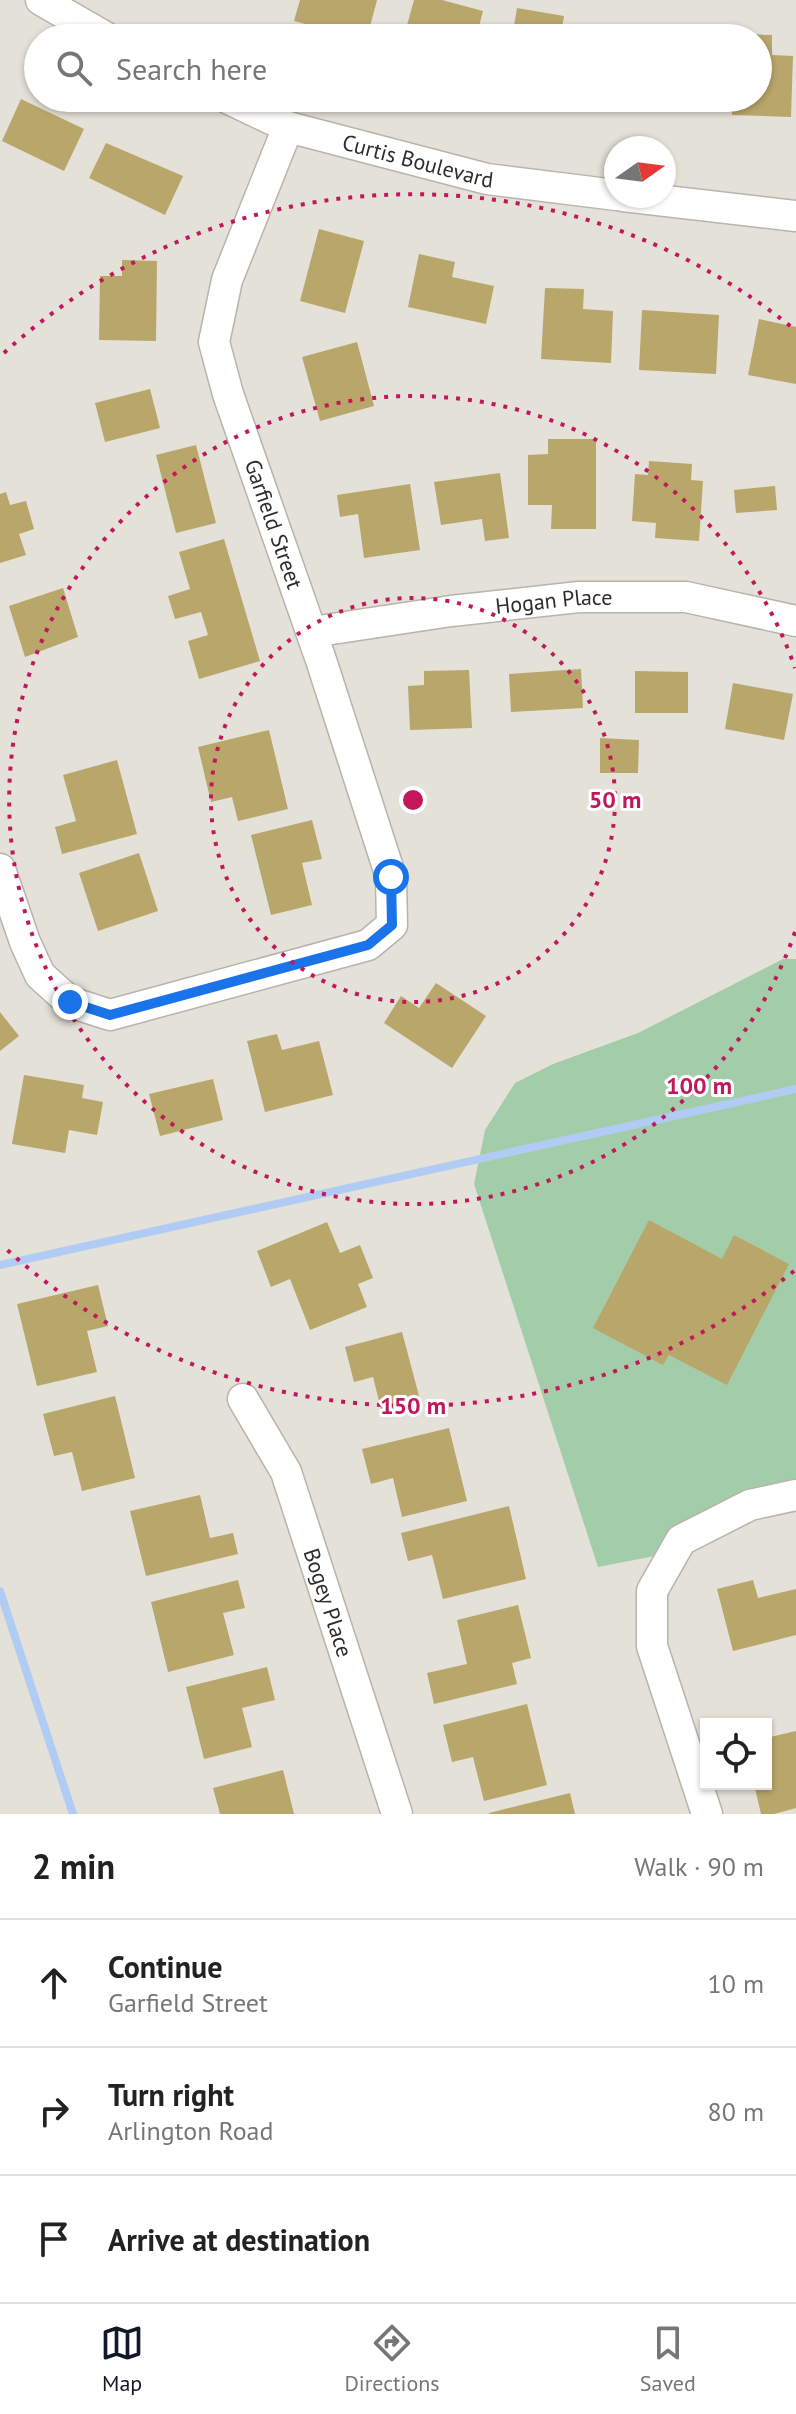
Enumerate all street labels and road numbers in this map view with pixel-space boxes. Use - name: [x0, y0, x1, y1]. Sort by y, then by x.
- street label: Curtis Boulevard: [339, 128, 495, 194]
- street label: Garfield Street: [239, 456, 309, 593]
- street label: Hogan Place: [494, 583, 612, 620]
- street label: Bogey Place: [298, 1545, 359, 1661]

